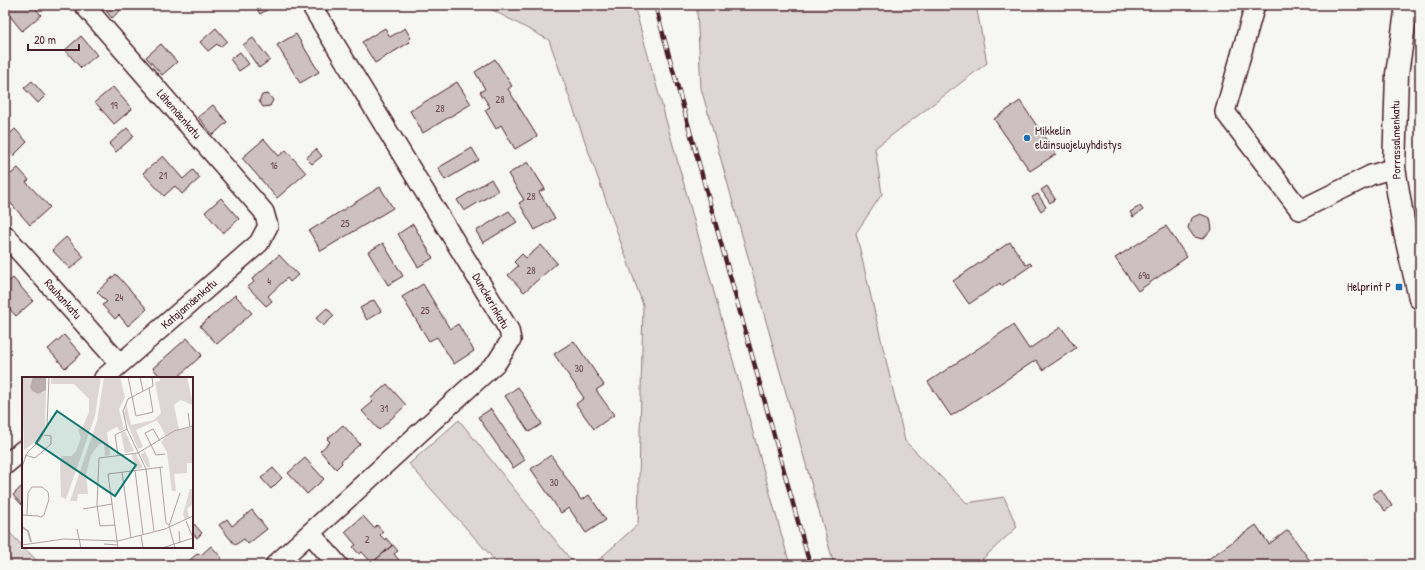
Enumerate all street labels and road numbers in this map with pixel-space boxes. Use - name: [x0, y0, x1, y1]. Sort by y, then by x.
- street label: Lähemäenkatu: [153, 85, 206, 142]
- street label: Porrassalmenkatu: [1386, 100, 1405, 179]
- street label: Dunckerinkatu: [469, 270, 514, 332]
- street label: Katajamäenkatu: [157, 274, 220, 333]
- street label: Rauhankatu: [41, 275, 86, 323]

